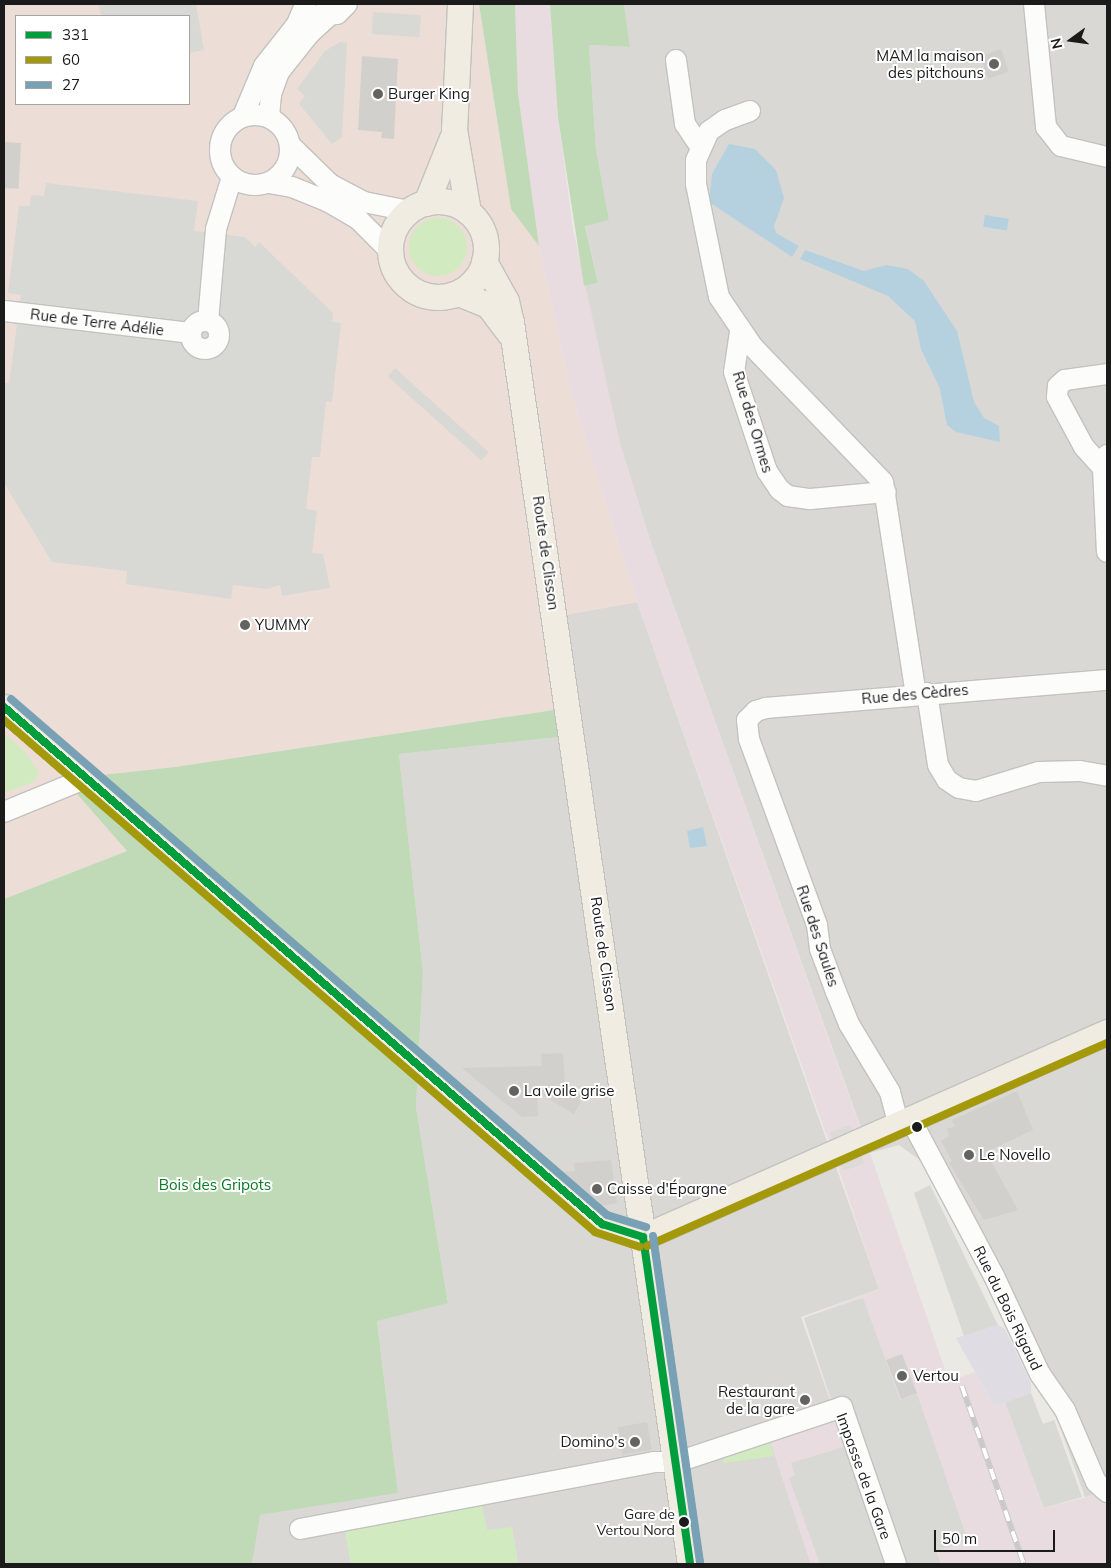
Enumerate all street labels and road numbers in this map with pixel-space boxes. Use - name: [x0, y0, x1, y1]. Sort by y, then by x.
- street label: Rue de Terre Adélie: [29, 305, 165, 339]
- street label: Rue des Ormes: [729, 369, 777, 475]
- street label: Route de Clisson: [529, 495, 563, 611]
- street label: Rue des Cèdres: [861, 680, 969, 708]
- street label: Rue des Saules: [793, 883, 843, 989]
- street label: Route de Clisson: [587, 896, 621, 1012]
- street label: Rue du Bois Rigaud: [970, 1243, 1046, 1373]
- street label: Impasse de la Gare: [833, 1410, 895, 1542]

